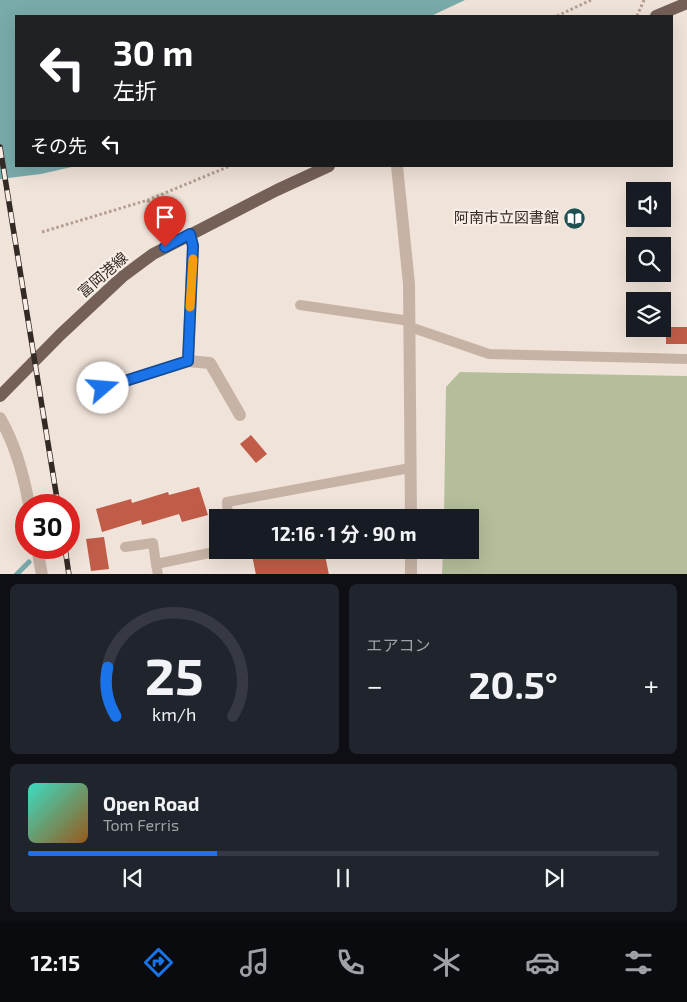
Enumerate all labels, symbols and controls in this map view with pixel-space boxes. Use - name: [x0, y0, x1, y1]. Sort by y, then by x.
- text: 30 m: [113, 31, 193, 73]
- icon: left: [30, 35, 95, 100]
- text: 左折: [113, 77, 157, 103]
- icon: left: [97, 130, 125, 158]
- text: その先: [30, 134, 87, 157]
- map controls: [626, 182, 671, 337]
- button: sound: [626, 182, 671, 227]
- pin: [144, 196, 186, 247]
- icon: arrive: [151, 203, 179, 231]
- library icon: 阿南市立図書館: [563, 206, 587, 230]
- place label: 阿南市立図書館: [454, 208, 559, 226]
- button: search: [626, 237, 671, 282]
- street label: 富岡港線: [74, 248, 131, 301]
- button: layers: [626, 292, 671, 337]
- position arrow: [76, 361, 128, 413]
- speed limit sign: 30: [15, 494, 80, 559]
- text: 12:16 · 1 分 · 90 m: [272, 522, 416, 545]
- text: エアコン: [367, 635, 431, 654]
- text: 25: [145, 643, 204, 705]
- text: 20.5°: [469, 661, 558, 707]
- text: −: [367, 668, 383, 702]
- text: +: [644, 668, 659, 702]
- text: km/h: [152, 703, 196, 725]
- text: Open Road: [103, 792, 199, 815]
- text: Tom Ferris: [103, 815, 179, 834]
- icon: previous: [119, 864, 147, 892]
- icon: pause: [329, 864, 357, 892]
- icon: next: [540, 864, 568, 892]
- icon: directions: [141, 945, 176, 980]
- icon: music: [237, 945, 272, 980]
- icon: phone: [333, 945, 368, 980]
- icon: climate: [429, 945, 464, 980]
- icon: car: [525, 945, 560, 980]
- icon: filters: [621, 945, 656, 980]
- text: 12:15: [31, 949, 80, 975]

